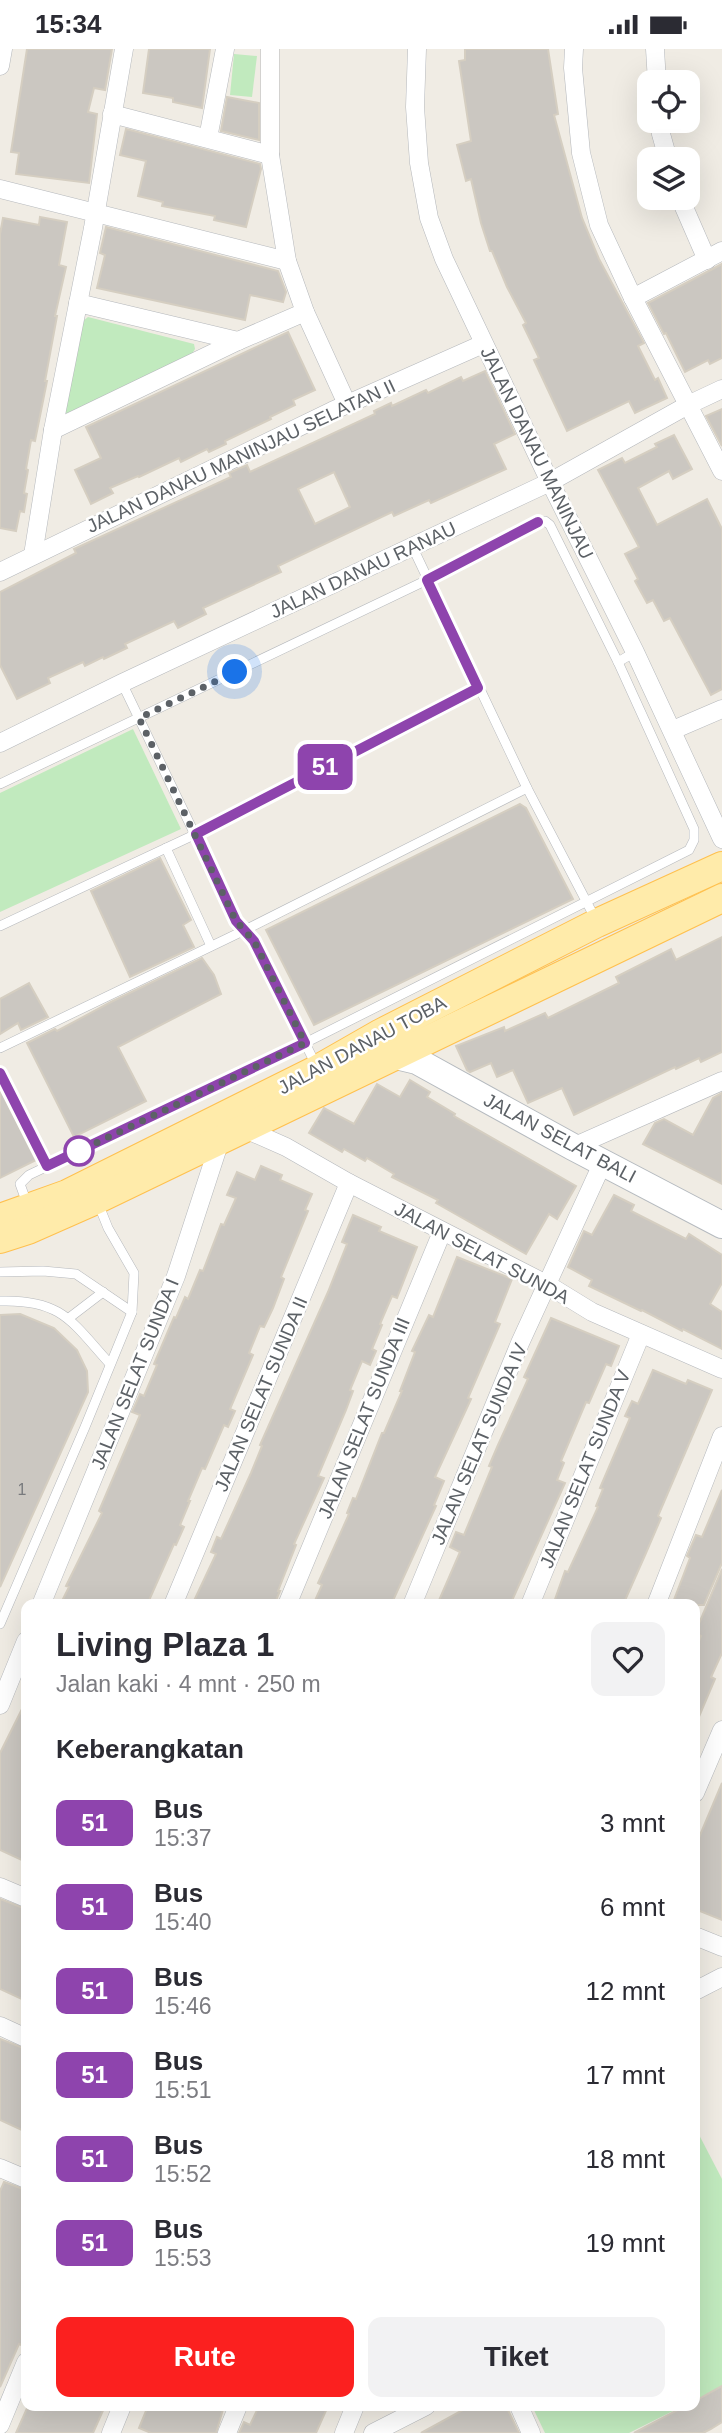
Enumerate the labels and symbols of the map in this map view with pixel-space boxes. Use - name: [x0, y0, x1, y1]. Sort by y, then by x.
- street label: JALAN DANAU MANINJAU: [476, 344, 598, 562]
- street label: JALAN DANAU MANINJAU SELATAN II: [83, 375, 399, 537]
- street label: JALAN DANAU RANAU: [267, 518, 459, 622]
- your location: [217, 654, 252, 689]
- line badge: 51: [294, 744, 356, 790]
- street label: JALAN DANAU TOBA: [274, 992, 450, 1098]
- street label: JALAN SELAT BALI: [480, 1089, 640, 1187]
- unlabelled marker: [64, 1136, 94, 1166]
- street label: JALAN SELAT SUNDA: [391, 1198, 573, 1308]
- street label: JALAN SELAT SUNDA I: [87, 1275, 183, 1473]
- street label: JALAN SELAT SUNDA II: [210, 1294, 312, 1494]
- street label: JALAN SELAT SUNDA III: [314, 1315, 414, 1521]
- street label: JALAN SELAT SUNDA IV: [427, 1340, 531, 1548]
- street label: JALAN SELAT SUNDA V: [536, 1367, 634, 1571]
- house number: 1: [18, 1481, 27, 1498]

